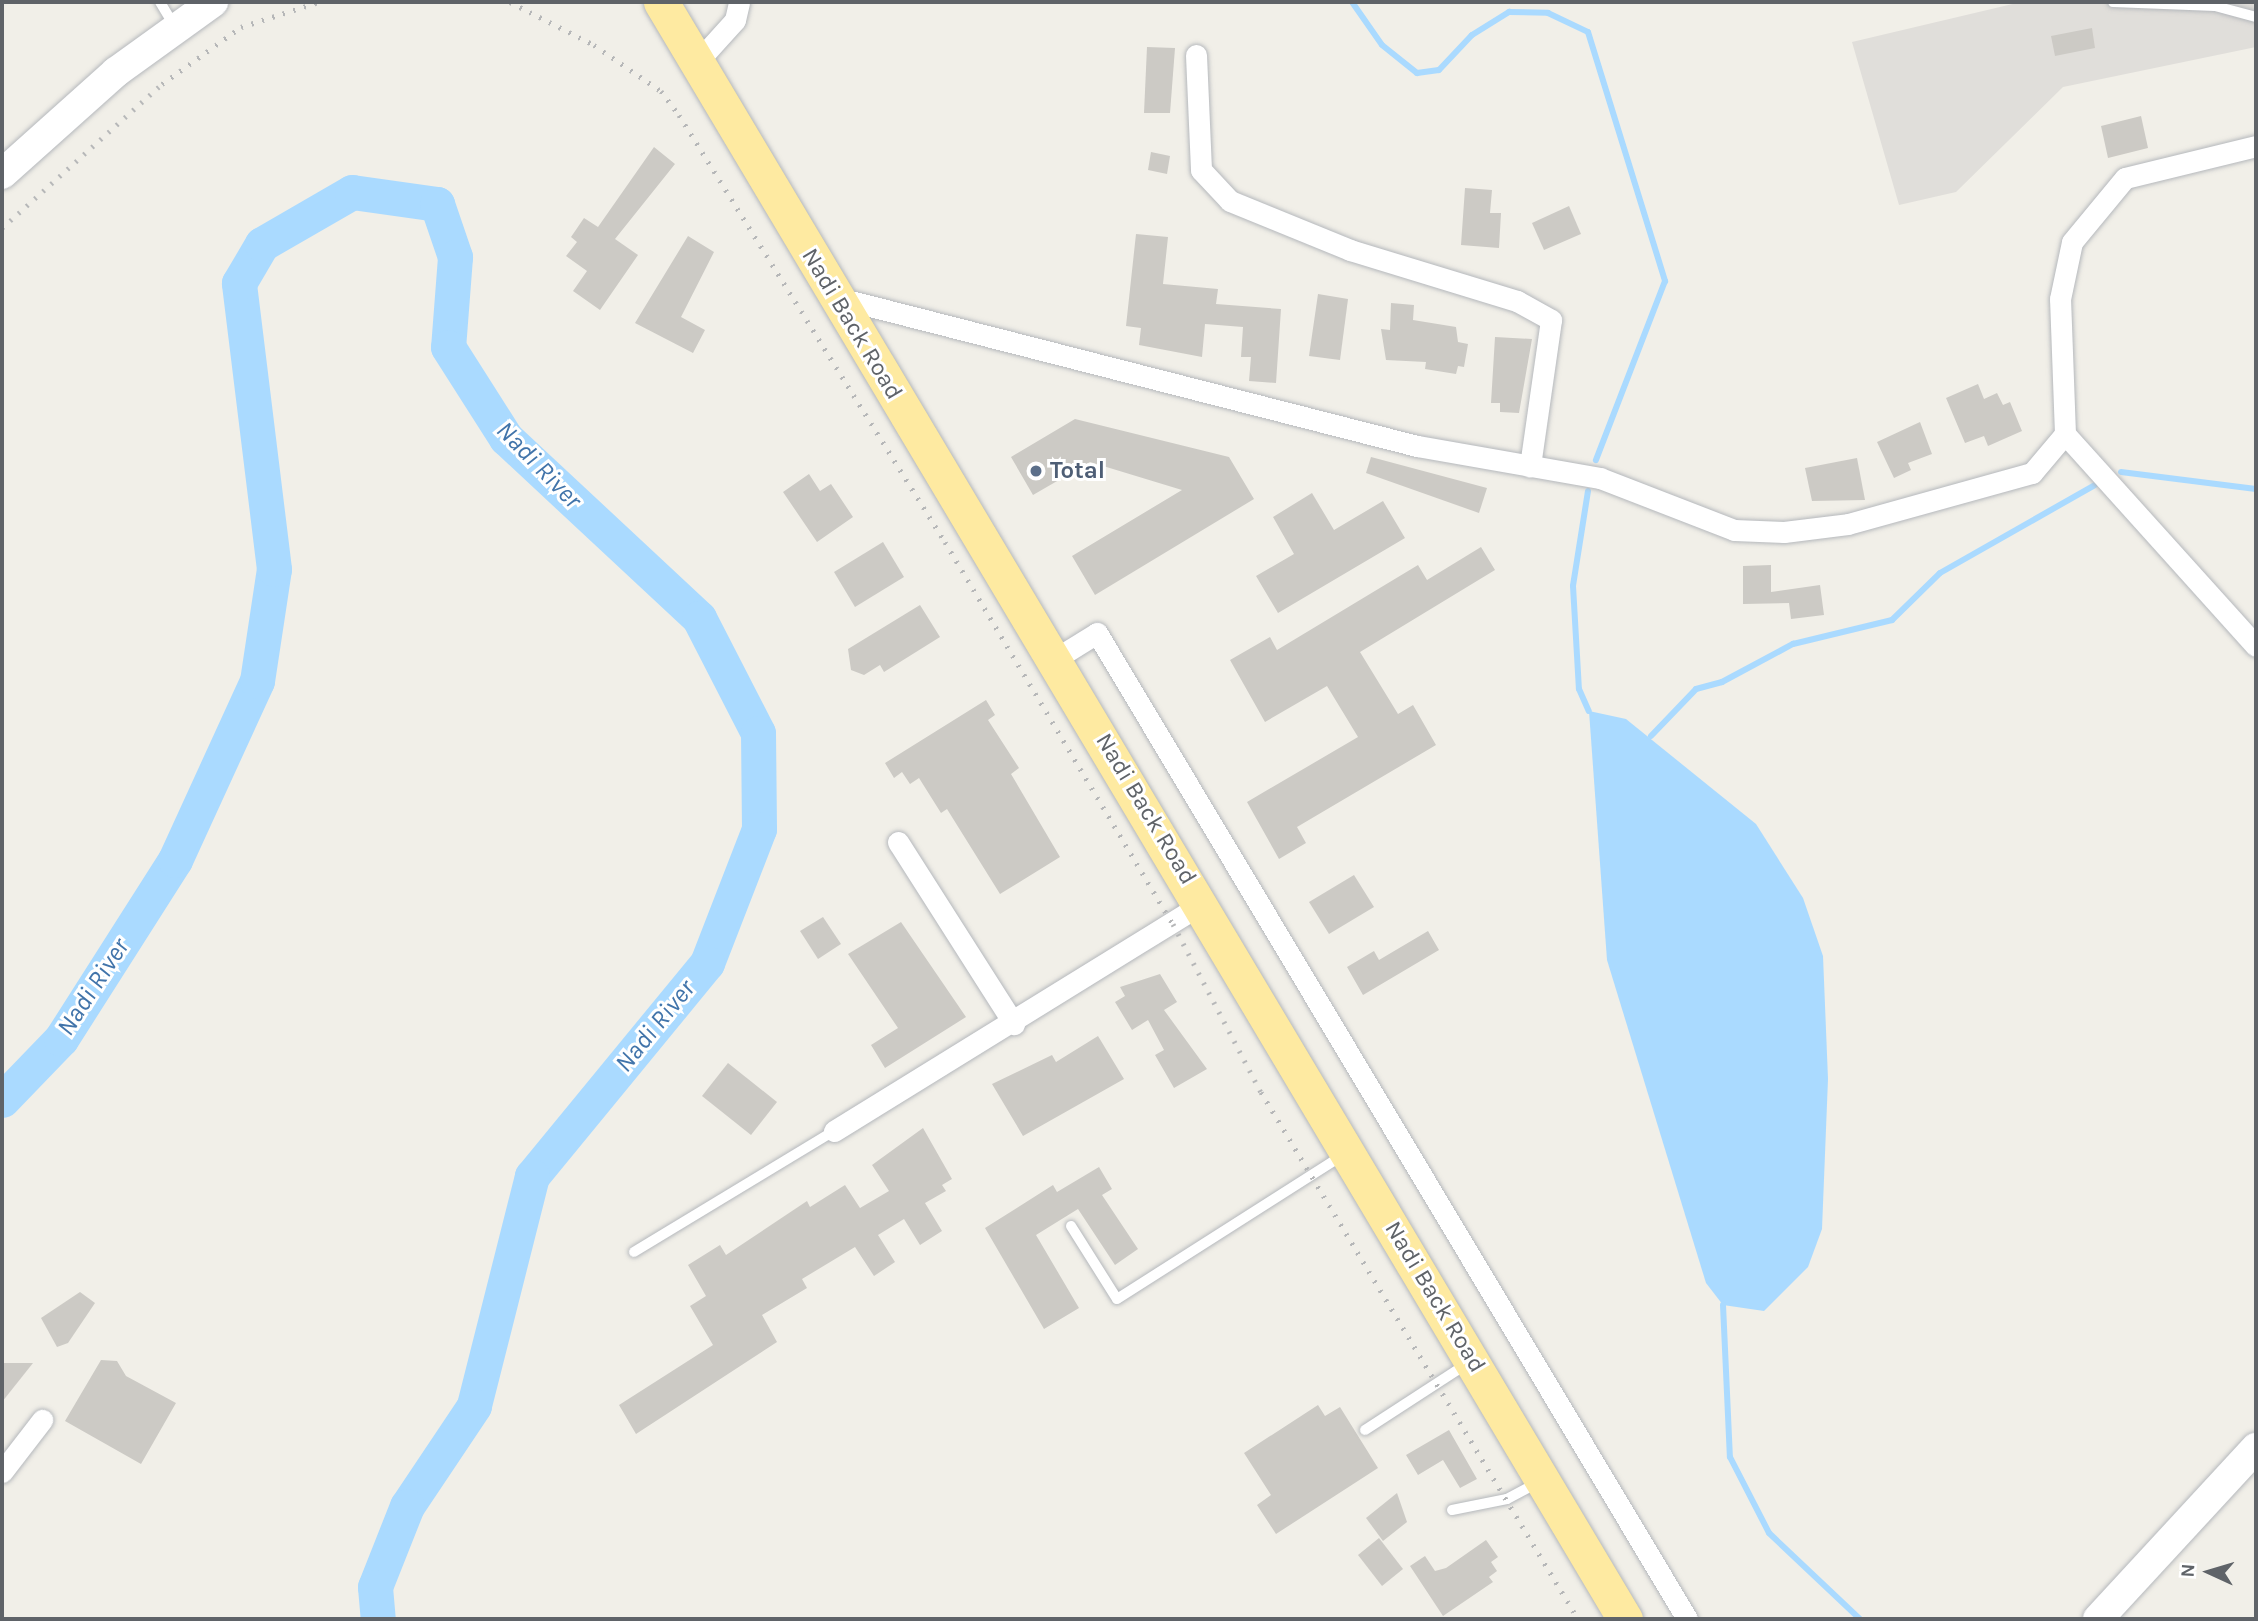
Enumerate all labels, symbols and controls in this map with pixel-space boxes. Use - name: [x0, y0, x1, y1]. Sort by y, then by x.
- street label: Nadi Back Road: [795, 243, 909, 405]
- water label: Nadi River: [490, 415, 588, 515]
- place label: Total: [1050, 457, 1105, 485]
- marker: Total: [1028, 463, 1044, 479]
- street label: Nadi Back Road: [1089, 728, 1203, 890]
- water label: Nadi River: [50, 933, 136, 1041]
- water label: Nadi River: [608, 974, 702, 1078]
- street label: Nadi Back Road: [1378, 1216, 1492, 1378]
- north arrow: [2174, 1537, 2244, 1607]
- text: N: [2177, 1563, 2199, 1578]

